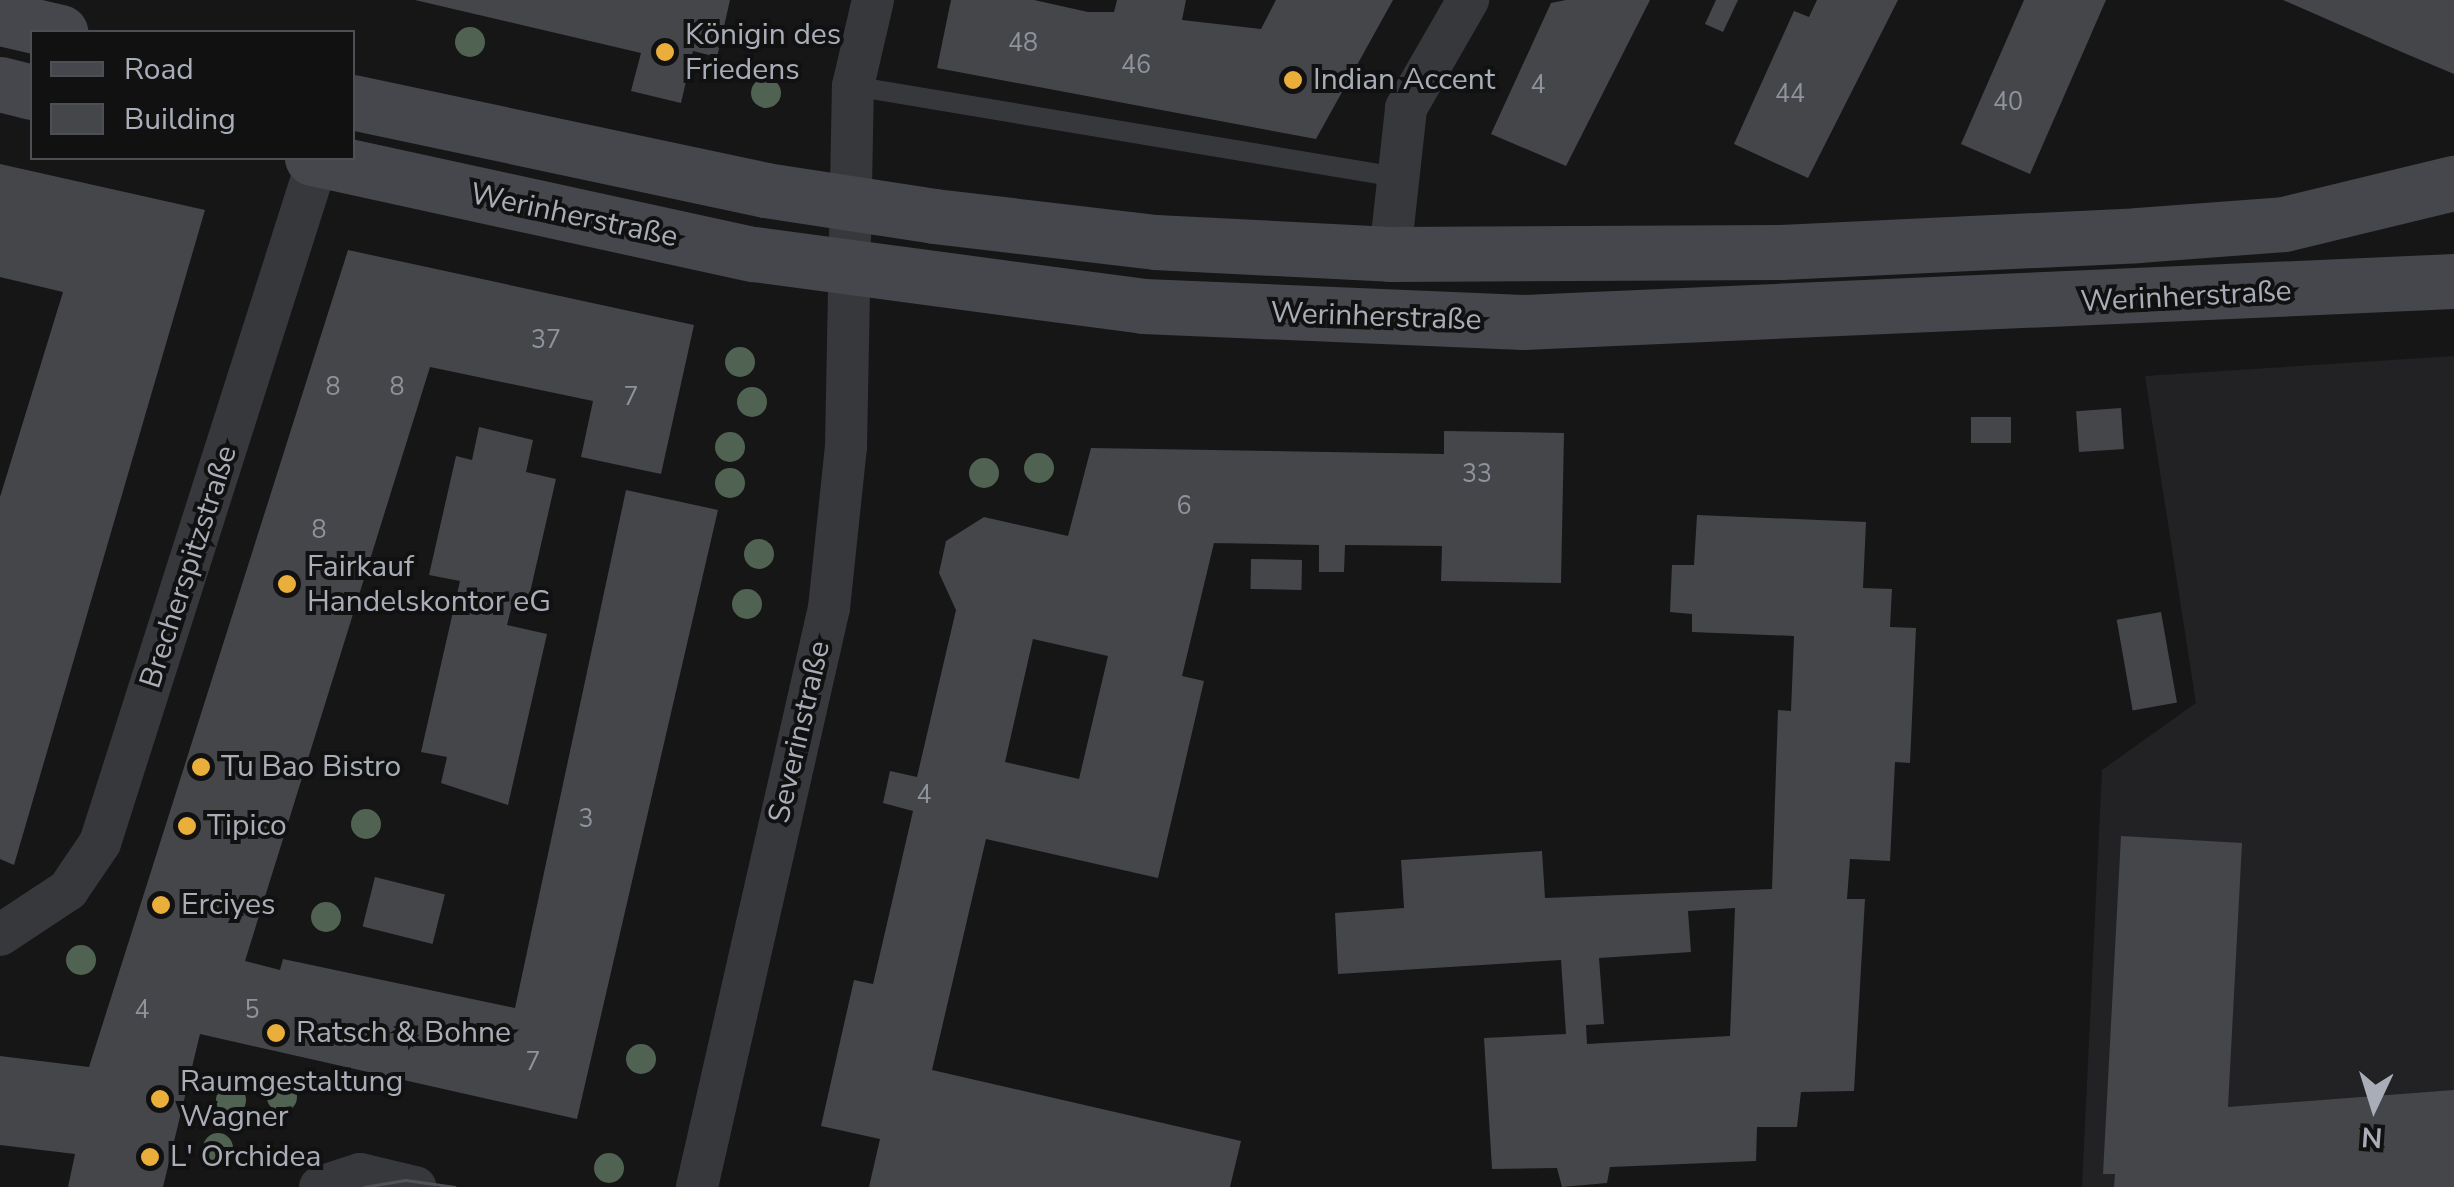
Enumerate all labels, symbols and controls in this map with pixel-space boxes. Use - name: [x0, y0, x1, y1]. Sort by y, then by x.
- place label: Königin des Friedens: [685, 17, 841, 88]
- house number: 48: [1008, 28, 1038, 58]
- legend: [30, 30, 355, 160]
- marker: Königin des Friedens: [654, 41, 676, 63]
- text: Road: [124, 49, 194, 90]
- house number: 46: [1121, 50, 1151, 80]
- place label: Indian Accent: [1313, 62, 1495, 98]
- marker: Indian Accent: [1282, 69, 1304, 91]
- house number: 4: [1531, 70, 1545, 100]
- house number: 44: [1775, 79, 1805, 109]
- house number: 40: [1993, 87, 2023, 117]
- text: Building: [124, 99, 236, 140]
- street label: Werinherstraße: [467, 176, 681, 256]
- street label: Werinherstraße: [2080, 273, 2292, 321]
- street label: Werinherstraße: [1270, 295, 1482, 339]
- house number: 37: [531, 325, 561, 355]
- house number: 8: [326, 372, 340, 402]
- house number: 8: [390, 372, 404, 402]
- house number: 7: [624, 382, 638, 412]
- street label: Brecherspitzstraße: [133, 441, 245, 693]
- house number: 33: [1462, 459, 1492, 489]
- house number: 6: [1177, 491, 1191, 521]
- house number: 8: [312, 515, 326, 545]
- place label: Fairkauf Handelskontor eG: [307, 549, 551, 620]
- marker: Fairkauf Handelskontor eG: [276, 573, 298, 595]
- street label: Severinstraße: [762, 637, 838, 827]
- place label: Tu Bao Bistro: [221, 749, 401, 785]
- marker: Tu Bao Bistro: [190, 756, 212, 778]
- house number: 4: [917, 780, 931, 810]
- house number: 3: [579, 804, 593, 834]
- place label: Tipico: [207, 808, 287, 844]
- marker: Tipico: [176, 815, 198, 837]
- place label: Erciyes: [181, 887, 275, 923]
- marker: Erciyes: [150, 894, 172, 916]
- house number: 4: [135, 995, 149, 1025]
- house number: 5: [245, 995, 259, 1025]
- place label: Ratsch & Bohne: [296, 1015, 511, 1051]
- marker: Ratsch & Bohne: [265, 1022, 287, 1044]
- house number: 7: [526, 1047, 540, 1077]
- north arrow: [2324, 1057, 2424, 1157]
- place label: Raumgestaltung Wagner: [180, 1064, 403, 1134]
- marker: Raumgestaltung Wagner: [149, 1088, 171, 1110]
- text: N: [2360, 1117, 2384, 1157]
- place label: L' Orchidea: [170, 1139, 321, 1175]
- marker: L' Orchidea: [139, 1146, 161, 1168]

